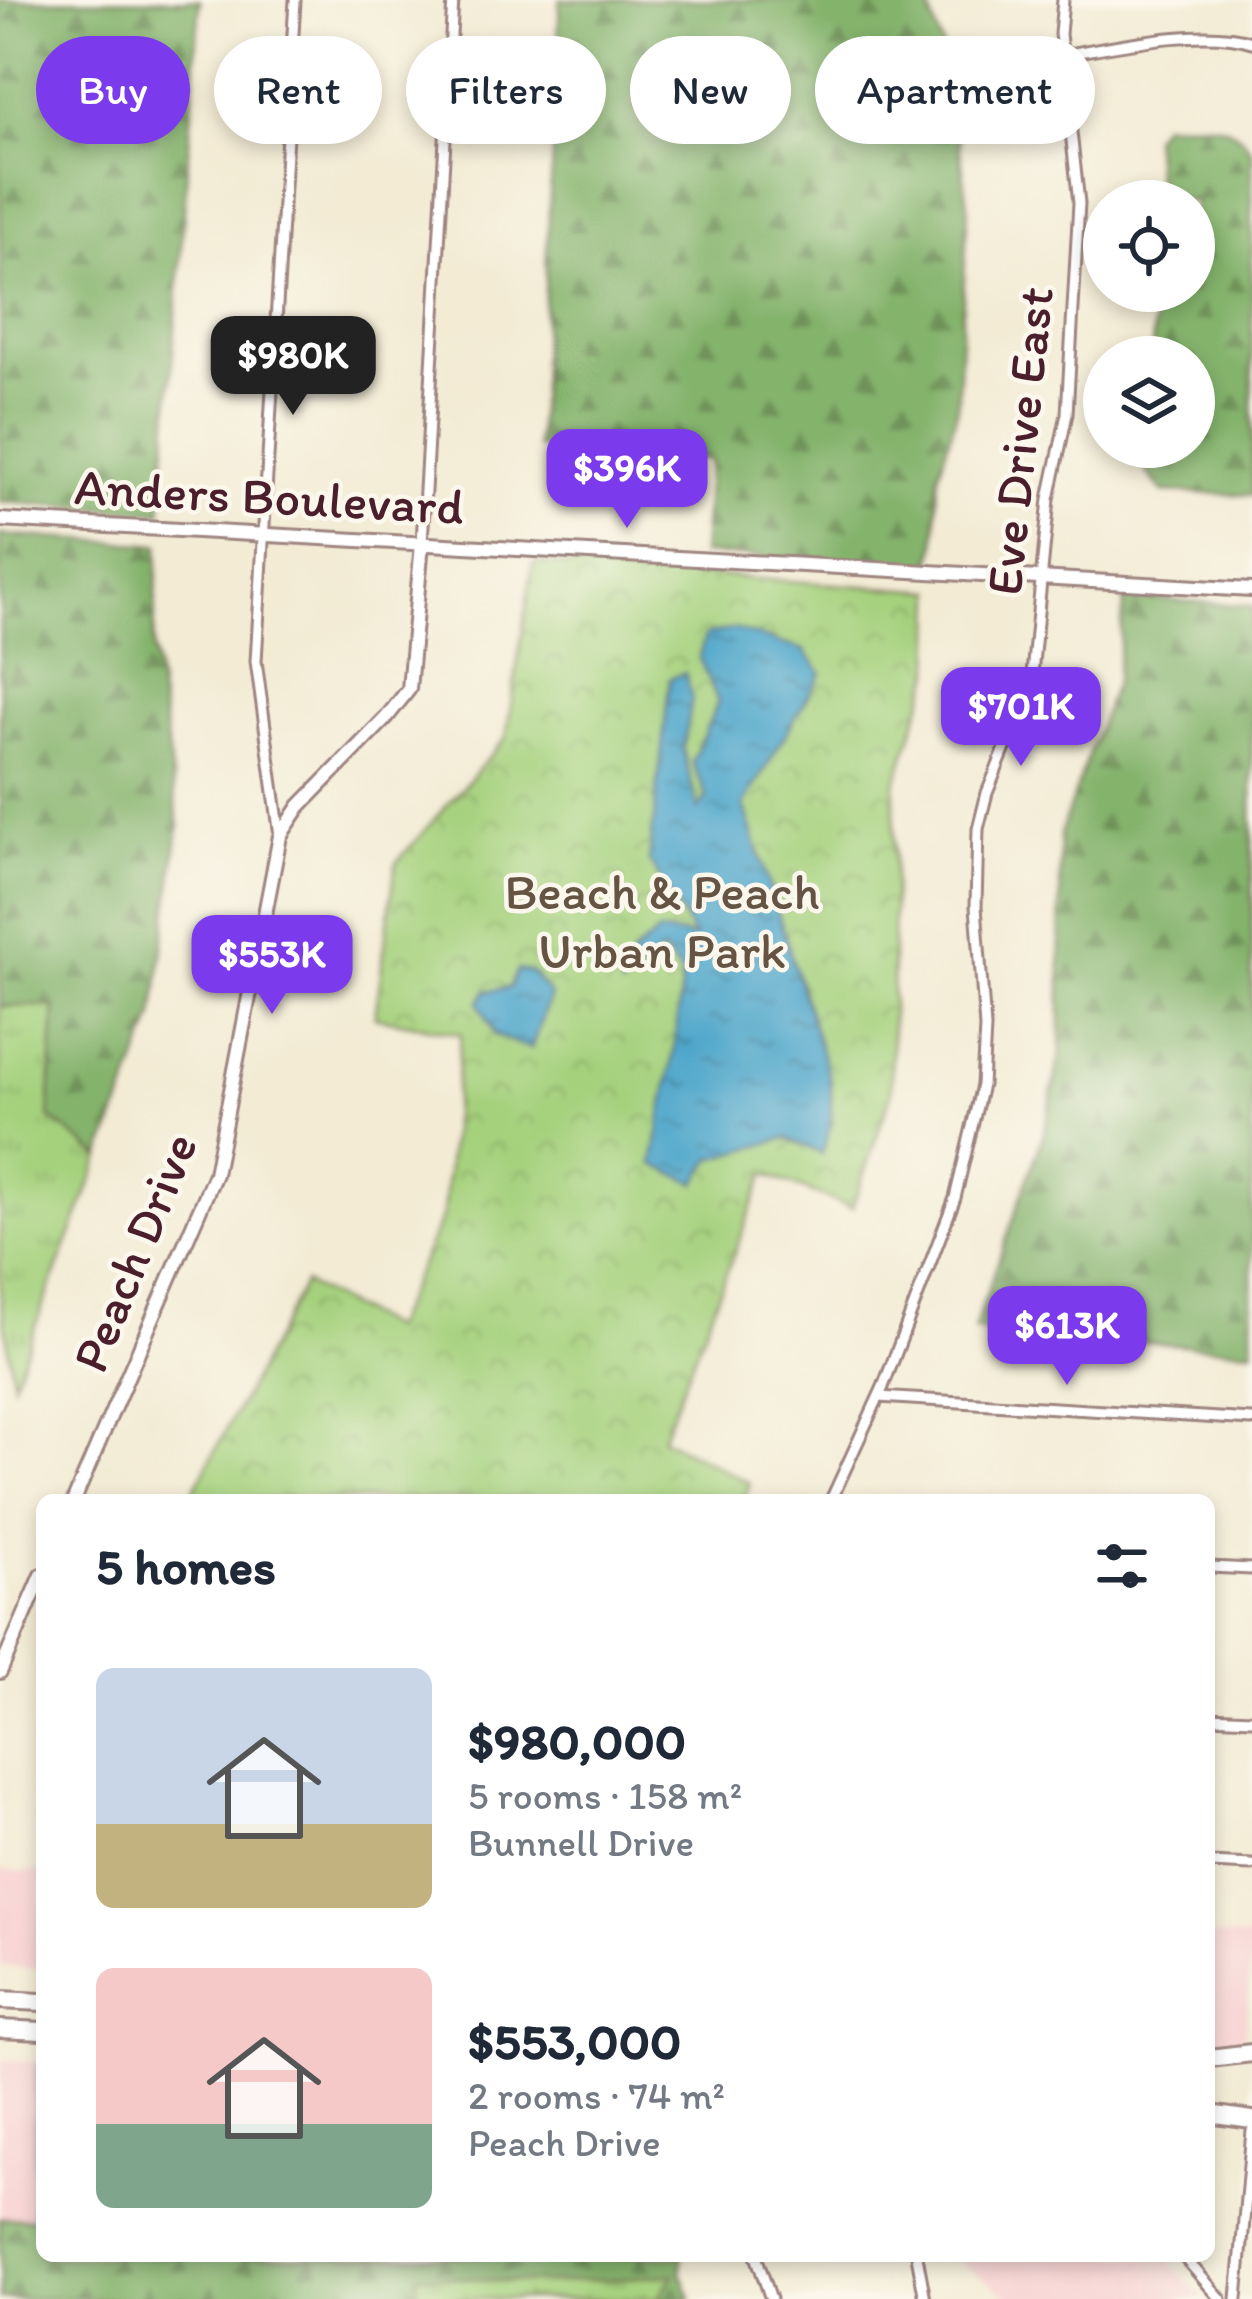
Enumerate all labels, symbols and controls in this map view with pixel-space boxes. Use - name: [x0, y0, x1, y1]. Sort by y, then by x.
- chip: Buy: [36, 36, 190, 144]
- chip: Rent: [214, 36, 382, 144]
- chip: Filters: [406, 36, 606, 144]
- chip: New: [630, 36, 791, 144]
- chip: Apartment: [815, 36, 1095, 144]
- map controls: [1083, 180, 1215, 468]
- button: locate: [1083, 180, 1215, 312]
- street label: Eve Drive East: [973, 284, 1066, 598]
- pin: $980K: [209, 316, 377, 418]
- text: $980K: [238, 331, 348, 378]
- button: layers: [1083, 336, 1215, 468]
- pin: $396K: [543, 429, 711, 531]
- text: $396K: [574, 444, 680, 491]
- street label: Anders Boulevard: [73, 456, 465, 537]
- pin: $701K: [937, 667, 1105, 769]
- text: $701K: [968, 682, 1074, 729]
- park label: Beach & Peach Urban Park: [504, 861, 820, 981]
- pin: $553K: [188, 915, 356, 1017]
- text: $553K: [219, 930, 325, 977]
- street label: Peach Drive: [59, 1124, 210, 1380]
- pin: $613K: [983, 1286, 1151, 1388]
- text: $613K: [1015, 1301, 1119, 1348]
- icon: filters: [1089, 1533, 1155, 1599]
- text: 5 homes: [96, 1536, 276, 1597]
- text: $980,000: [468, 1711, 686, 1772]
- icon: home: [192, 1716, 336, 1860]
- text: 5 rooms · 158 m²: [468, 1772, 742, 1819]
- text: Bunnell Drive: [468, 1819, 694, 1866]
- text: $553,000: [468, 2011, 682, 2072]
- icon: home: [192, 2016, 336, 2160]
- text: 2 rooms · 74 m²: [468, 2072, 725, 2119]
- text: Peach Drive: [468, 2119, 661, 2166]

